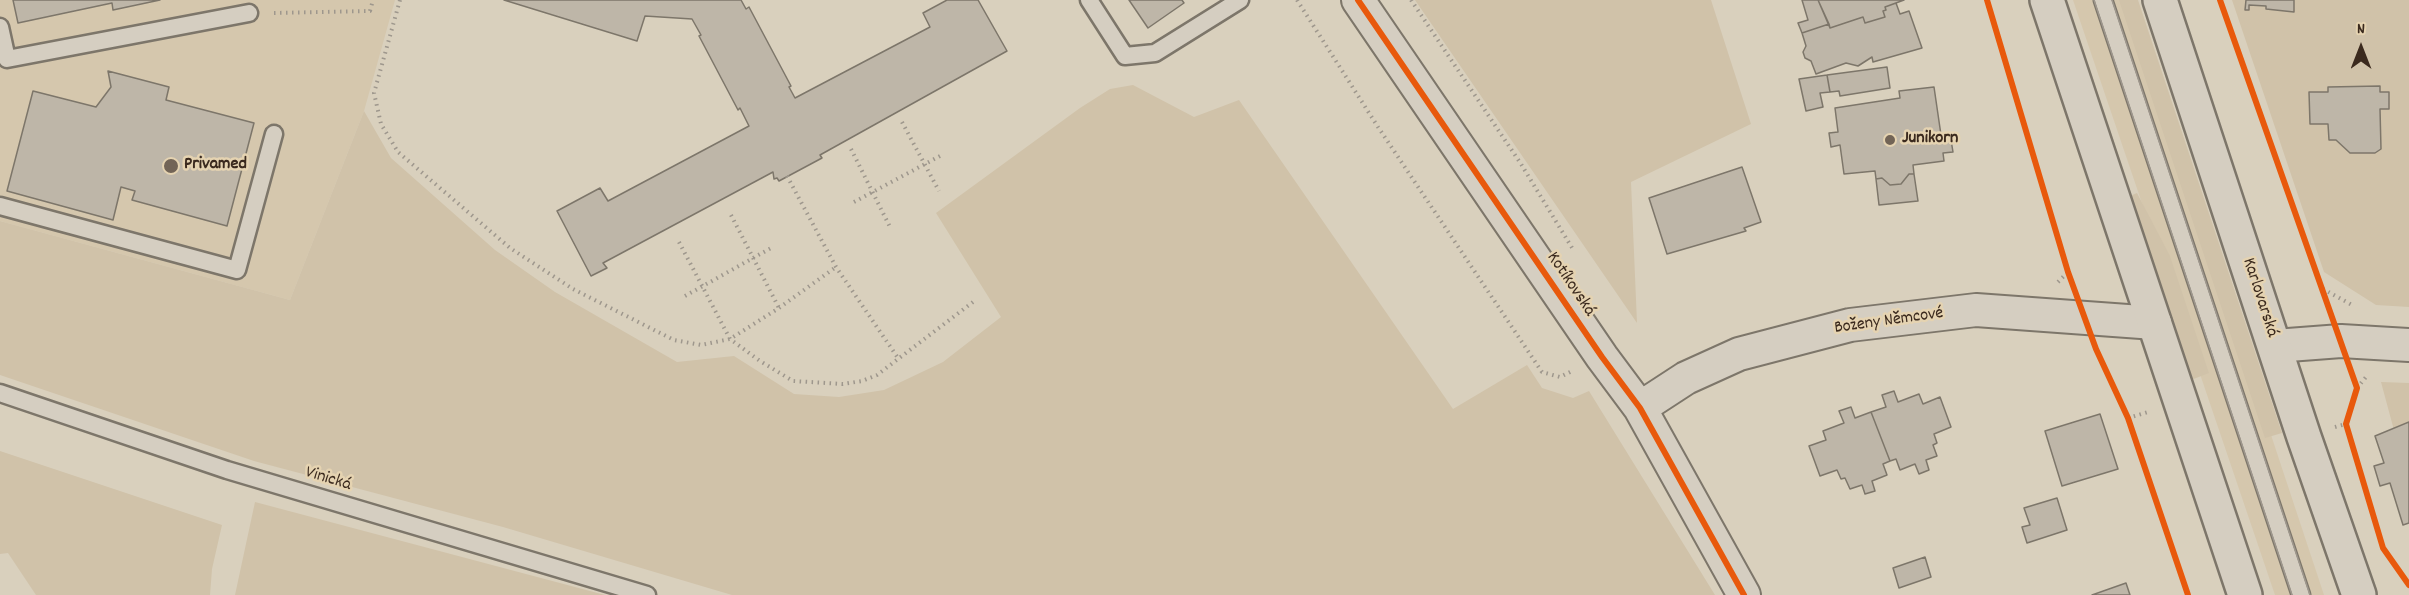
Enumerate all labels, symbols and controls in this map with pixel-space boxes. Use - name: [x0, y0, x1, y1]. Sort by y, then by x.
- north arrow: [2331, 18, 2391, 78]
- text: N: [2357, 18, 2365, 41]
- place label: Junikorn: [1902, 129, 1958, 151]
- marker: Junikorn: [1883, 133, 1897, 147]
- place label: Privamed: [184, 155, 247, 177]
- marker: Privamed: [162, 157, 180, 175]
- street label: Kotíkovská: [1541, 249, 1599, 321]
- street label: Karlovarská: [2236, 256, 2282, 340]
- street label: Boženy Němcové: [1833, 304, 1945, 340]
- street label: Vinická: [302, 463, 354, 497]

